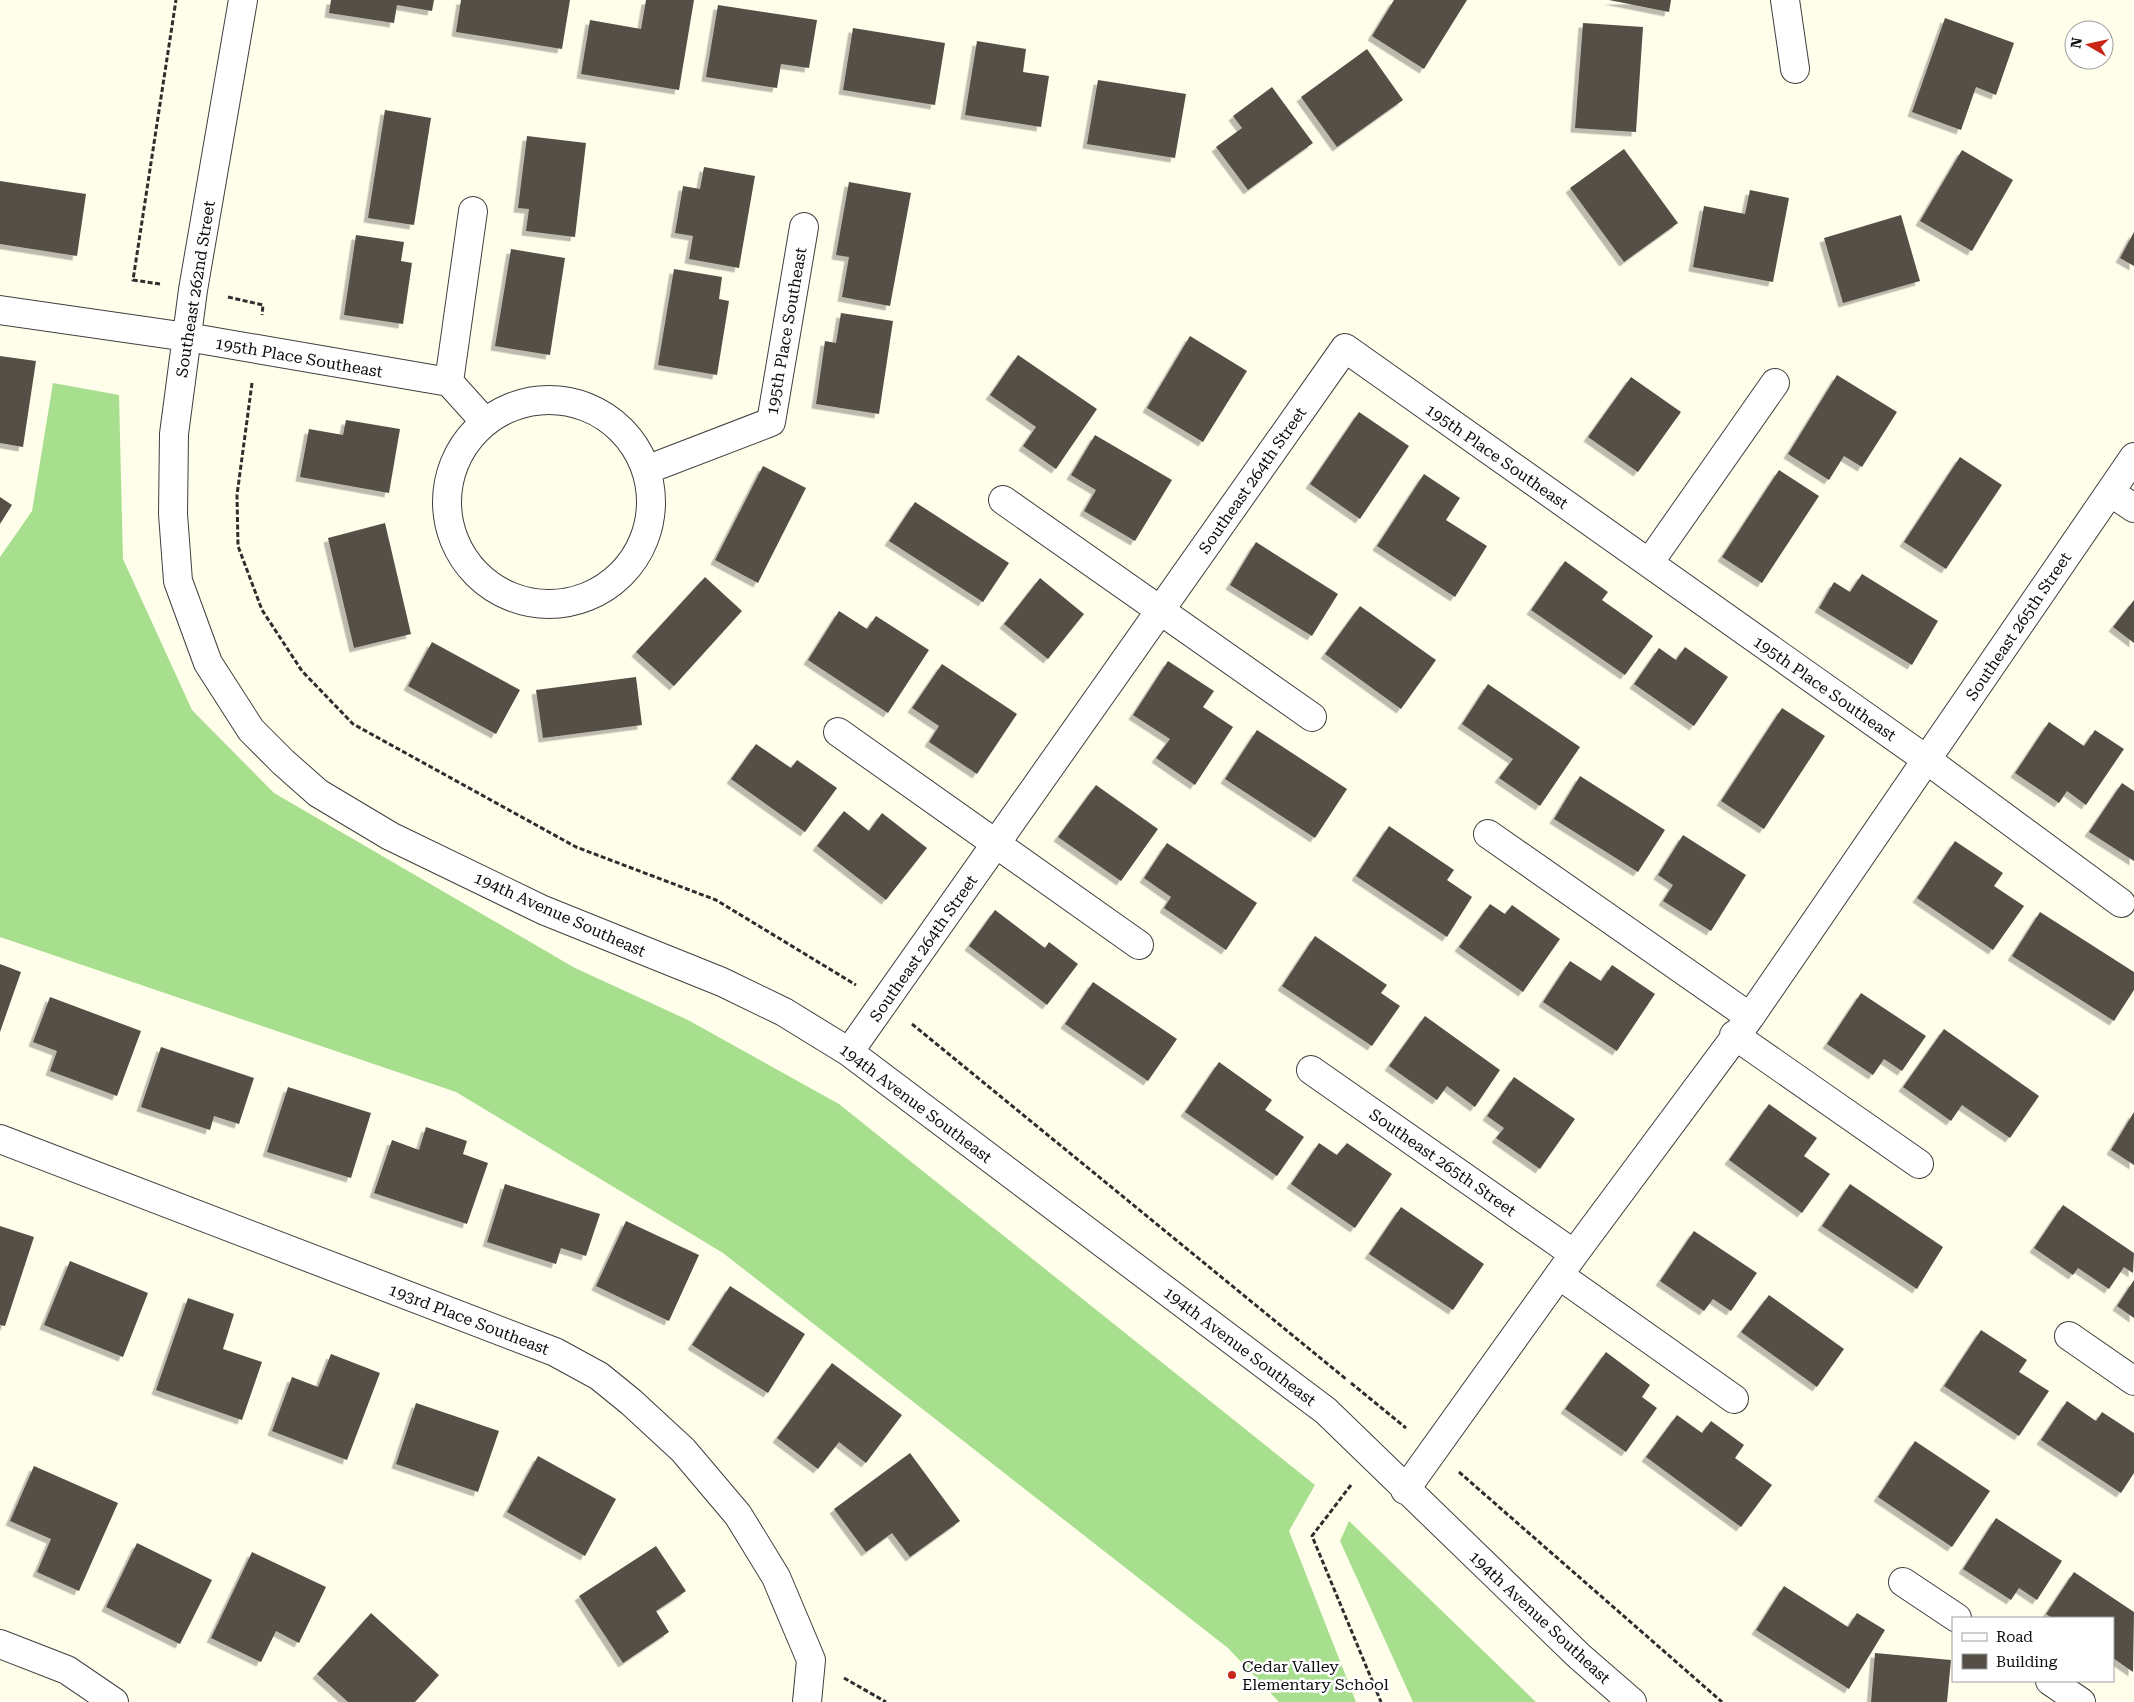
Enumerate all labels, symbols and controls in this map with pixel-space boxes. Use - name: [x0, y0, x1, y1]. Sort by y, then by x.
- north arrow: [2064, 20, 2114, 70]
- text: N: [2067, 36, 2085, 50]
- street label: Southeast 262nd Street: [172, 199, 219, 379]
- street label: 195th Place Southeast: [762, 246, 811, 416]
- street label: 195th Place Southeast: [214, 333, 384, 382]
- street label: 195th Place Southeast: [1422, 400, 1572, 513]
- street label: Southeast 264th Street: [1195, 403, 1310, 557]
- street label: Southeast 265th Street: [1962, 549, 2075, 704]
- street label: 195th Place Southeast: [1750, 632, 1900, 745]
- street label: 194th Avenue Southeast: [471, 868, 649, 961]
- street label: Southeast 264th Street: [866, 871, 981, 1025]
- street label: 194th Avenue Southeast: [836, 1040, 996, 1167]
- street label: Southeast 265th Street: [1366, 1105, 1520, 1220]
- street label: 193rd Place Southeast: [386, 1280, 552, 1359]
- street label: 194th Avenue Southeast: [1160, 1283, 1320, 1410]
- street label: 194th Avenue Southeast: [1465, 1547, 1614, 1688]
- legend: [1952, 1617, 2114, 1682]
- text: Road: [1996, 1628, 2033, 1646]
- text: Building: [1996, 1653, 2058, 1671]
- place label: Cedar Valley Elementary School: [1242, 1657, 1389, 1694]
- marker: Cedar Valley Elementary School: [1226, 1669, 1238, 1681]

